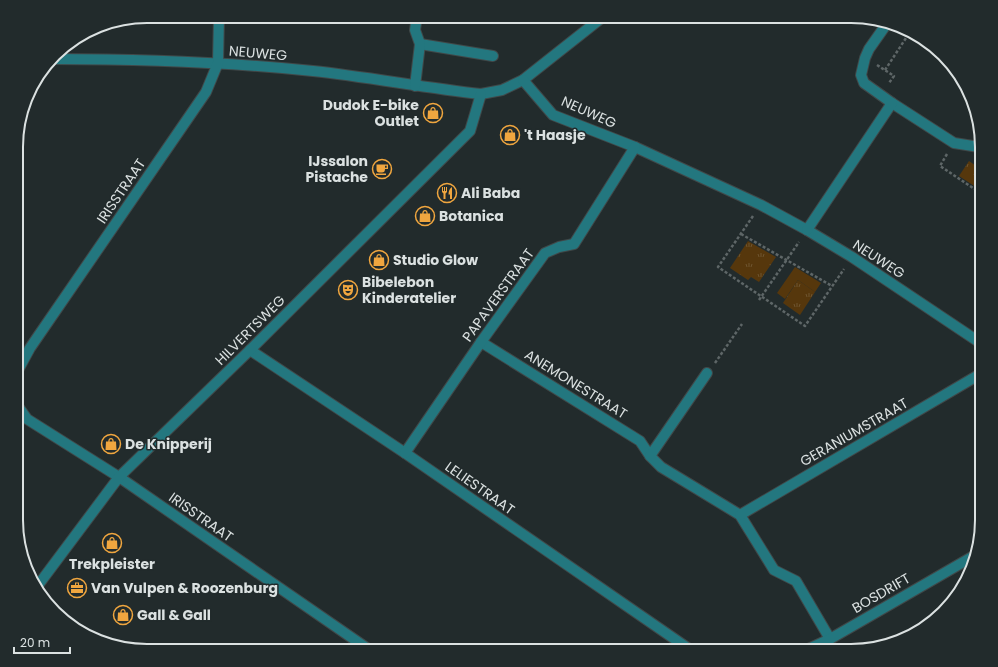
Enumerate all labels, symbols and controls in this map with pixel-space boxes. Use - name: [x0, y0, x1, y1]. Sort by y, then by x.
- street label: NEUWEG: [228, 41, 288, 66]
- street label: NEUWEG: [558, 91, 620, 133]
- place label: Dudok E-bike Outlet: [323, 95, 419, 131]
- shop icon: Dudok E-bike Outlet: [422, 102, 444, 124]
- shop icon: 't Haasje: [499, 124, 521, 146]
- place label: 't Haasje: [524, 125, 586, 145]
- place label: IJssalon Pistache: [306, 151, 368, 187]
- street label: IRISSTRAAT: [92, 154, 150, 227]
- cafe icon: IJssalon Pistache: [371, 158, 393, 180]
- restaurant icon: Ali Baba: [436, 182, 458, 204]
- place label: Ali Baba: [461, 183, 520, 203]
- shop icon: Botanica: [414, 205, 436, 227]
- place label: Botanica: [439, 206, 504, 226]
- street label: NEUWEG: [849, 235, 909, 283]
- street label: PAPAVERSTRAAT: [457, 244, 539, 346]
- shop icon: Studio Glow: [368, 249, 390, 271]
- place label: Studio Glow: [393, 250, 479, 270]
- place label: Bibelebon Kinderatelier: [362, 272, 456, 308]
- theatre icon: Bibelebon Kinderatelier: [337, 279, 359, 301]
- street label: HILVERTSWEG: [210, 290, 290, 370]
- street label: ANEMONESTRAAT: [521, 344, 631, 424]
- street label: GERANIUMSTRAAT: [796, 393, 912, 471]
- shop icon: De Knipperij: [100, 433, 122, 455]
- place label: De Knipperij: [125, 434, 212, 454]
- street label: LELIESTRAAT: [441, 457, 519, 520]
- street label: IRISSTRAAT: [165, 487, 238, 547]
- shop icon: Trekpleister: [101, 532, 123, 554]
- place label: Trekpleister: [69, 554, 155, 574]
- street label: BOSDRIFT: [848, 568, 914, 618]
- office icon: Van Vulpen & Roozenburg: [66, 577, 88, 599]
- place label: Van Vulpen & Roozenburg: [91, 578, 278, 598]
- shop icon: Gall & Gall: [112, 604, 134, 626]
- place label: Gall & Gall: [137, 605, 211, 625]
- scale bar: [14, 629, 70, 655]
- text: 20 m: [20, 634, 50, 651]

